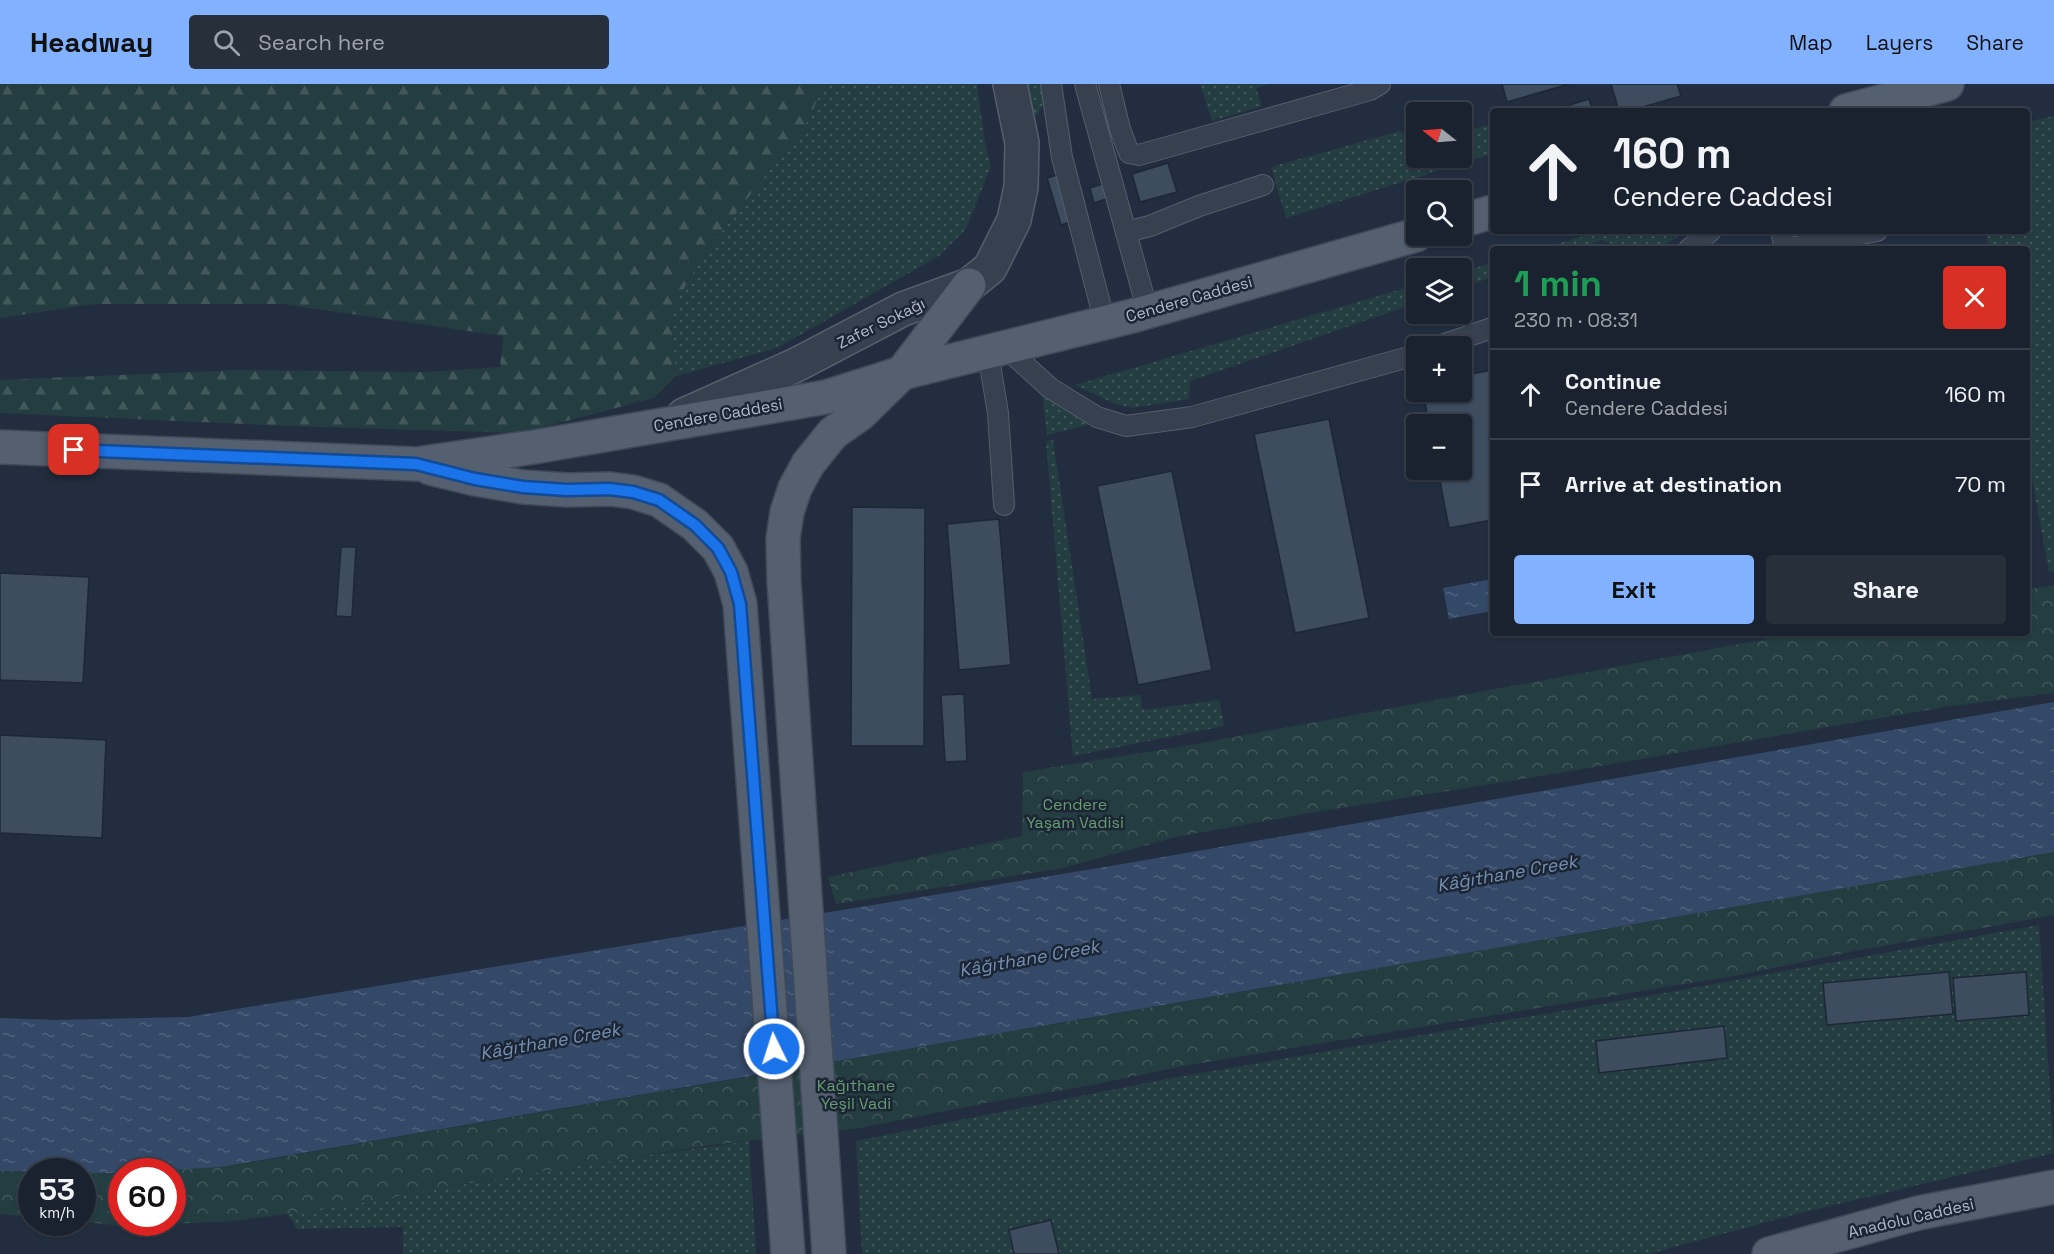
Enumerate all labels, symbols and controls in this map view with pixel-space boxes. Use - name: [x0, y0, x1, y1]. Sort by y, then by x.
- search box: [189, 15, 609, 69]
- text: Headway: [30, 24, 153, 60]
- icon: search: [210, 26, 243, 59]
- text: Search here: [258, 28, 385, 56]
- text: Map: [1789, 29, 1833, 56]
- text: Layers: [1866, 29, 1933, 56]
- text: Share: [1966, 29, 2024, 56]
- north arrow: [1406, 102, 1472, 168]
- map controls: [1406, 102, 1472, 480]
- text: 160 m: [1613, 127, 1732, 180]
- icon: ahead: [1514, 132, 1592, 210]
- text: Cendere Caddesi: [1613, 179, 1833, 214]
- button: search: [1406, 180, 1472, 246]
- button: layers: [1406, 258, 1472, 324]
- text: 1 min: [1514, 261, 1602, 307]
- button: close: [1943, 266, 2006, 329]
- street label: Cendere Caddesi: [1123, 271, 1255, 327]
- street label: Zafer Sokağı: [833, 293, 929, 353]
- text: 230 m · 08:31: [1514, 307, 1638, 333]
- button: +: [1406, 336, 1472, 402]
- text: Continue: [1565, 367, 1661, 395]
- icon: ahead: [1514, 378, 1547, 411]
- text: 160 m: [1945, 380, 2006, 408]
- street label: Cendere Caddesi: [652, 393, 784, 437]
- text: Cendere Caddesi: [1565, 395, 1728, 421]
- button: −: [1406, 414, 1472, 480]
- pin: [48, 424, 99, 475]
- icon: arrive: [57, 433, 90, 466]
- icon: arrive: [1514, 468, 1547, 501]
- text: Arrive at destination: [1565, 470, 1782, 498]
- text: 70 m: [1955, 470, 2006, 498]
- button: Exit: [1514, 555, 1754, 624]
- button: Share: [1766, 555, 2006, 624]
- park label: Cendere Yaşam Vadisi: [1026, 794, 1124, 833]
- water label: Kâğıthane Creek: [1435, 849, 1581, 897]
- water label: Kâğıthane Creek: [957, 934, 1103, 982]
- water label: Kâğıthane Creek: [478, 1017, 624, 1065]
- position arrow: [742, 1017, 806, 1081]
- park label: Kağıthane Yeşil Vadi: [817, 1075, 895, 1114]
- speed limit sign: 60: [108, 1158, 186, 1236]
- text: 53: [39, 1170, 75, 1209]
- street label: Anadolu Caddesi: [1846, 1193, 1976, 1243]
- text: km/h: [39, 1203, 75, 1222]

